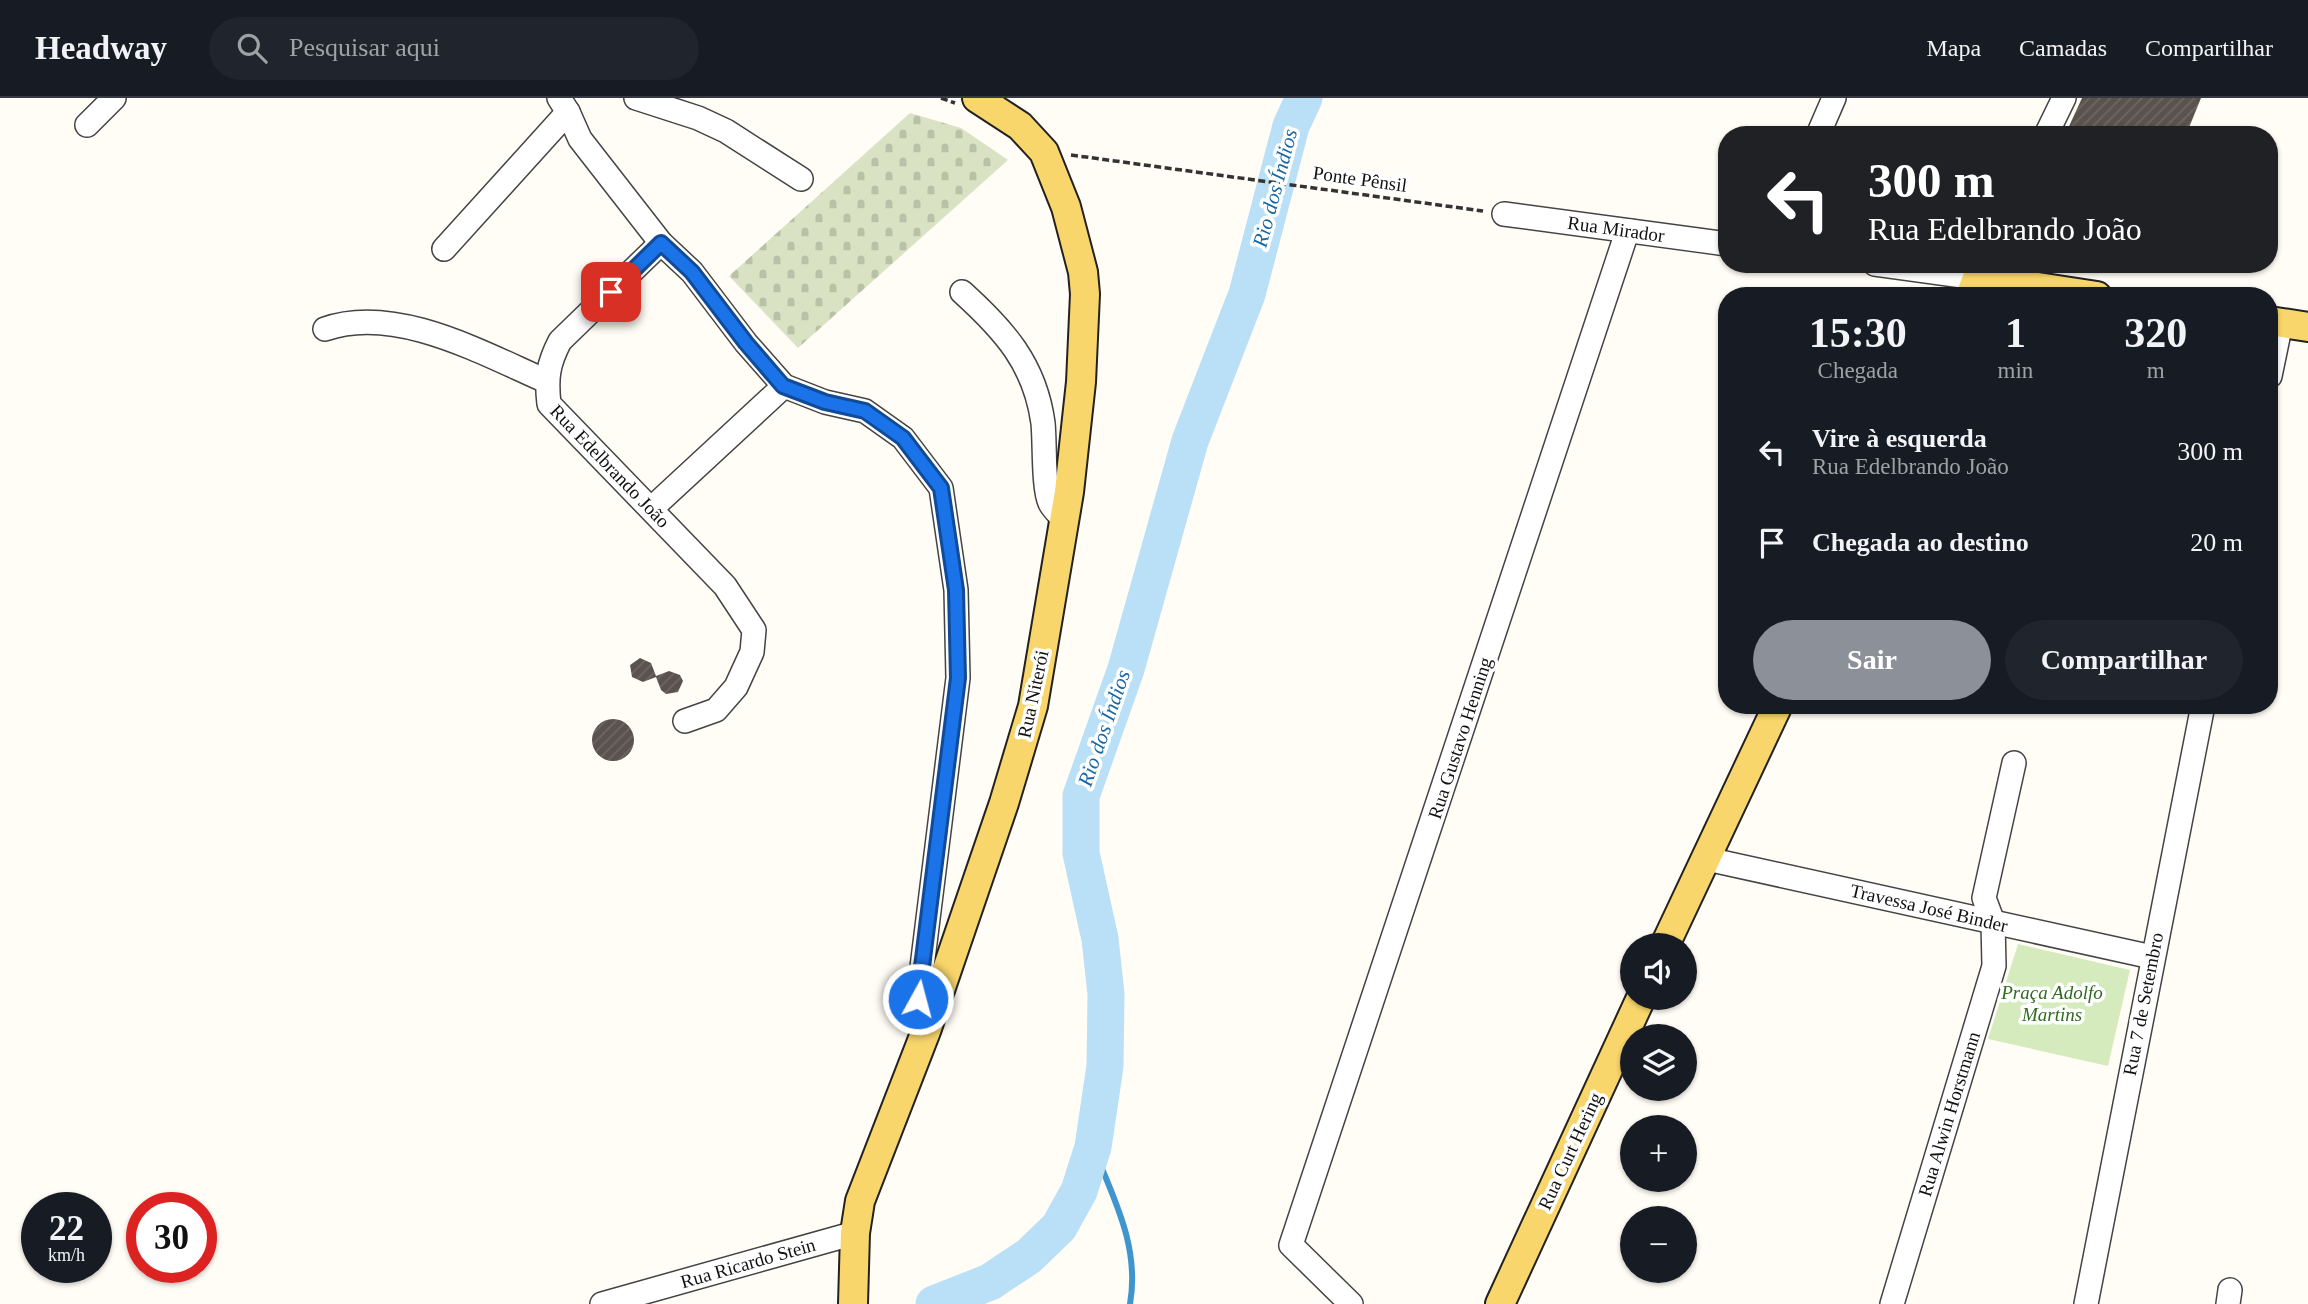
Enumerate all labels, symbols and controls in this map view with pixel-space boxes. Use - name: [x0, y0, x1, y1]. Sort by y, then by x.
- search box: [209, 17, 699, 80]
- icon: search: [233, 29, 271, 67]
- text: Headway: [35, 30, 167, 66]
- text: Pesquisar aqui: [289, 33, 440, 62]
- text: Mapa: [1926, 35, 1981, 61]
- text: Camadas: [2019, 35, 2107, 61]
- text: Compartilhar: [2145, 35, 2273, 61]
- water label: Rio dos Índios: [1247, 126, 1302, 251]
- text: 300 m: [1868, 153, 1995, 208]
- icon: left: [1753, 154, 1844, 245]
- street label: Ponte Pênsil: [1312, 162, 1408, 196]
- text: Rua Edelbrando João: [1868, 211, 2142, 247]
- street label: Rua Mirador: [1566, 212, 1666, 246]
- pin: [581, 262, 641, 322]
- icon: arrive: [592, 273, 630, 311]
- text: 15:30: [1809, 310, 1907, 356]
- text: 1: [2005, 310, 2026, 356]
- text: 320: [2124, 310, 2187, 356]
- text: Chegada: [1818, 358, 1898, 383]
- text: min: [1998, 358, 2033, 383]
- text: m: [2147, 358, 2165, 383]
- street label: Rua Edelbrando João: [546, 400, 674, 532]
- text: Vire à esquerda: [1812, 424, 1987, 453]
- icon: left: [1753, 433, 1791, 471]
- text: 300 m: [2177, 437, 2243, 466]
- text: Rua Edelbrando João: [1812, 454, 2009, 479]
- icon: arrive: [1753, 524, 1791, 562]
- text: Chegada ao destino: [1812, 528, 2029, 557]
- text: 20 m: [2190, 528, 2243, 557]
- button: Sair: [1753, 620, 1991, 700]
- button: Compartilhar: [2005, 620, 2243, 700]
- street label: Rua Niterói: [1013, 648, 1053, 740]
- street label: Rua Gustavo Henning: [1424, 654, 1496, 822]
- water label: Rio dos Índios: [1073, 667, 1135, 790]
- street label: Travessa José Binder: [1848, 880, 2010, 936]
- street label: Rua 7 de Setembro: [2119, 931, 2167, 1077]
- map controls: [1620, 933, 1697, 1283]
- button: sound: [1620, 933, 1697, 1010]
- position arrow: [881, 962, 955, 1036]
- park label: Praça Adolfo Martins: [2000, 982, 2103, 1025]
- button: layers: [1620, 1024, 1697, 1101]
- street label: Rua Alwin Horstmann: [1914, 1029, 1984, 1199]
- street label: Rua Curt Hering: [1534, 1089, 1606, 1213]
- button: +: [1620, 1115, 1697, 1192]
- speed limit sign: 30: [126, 1192, 217, 1283]
- button: −: [1620, 1206, 1697, 1283]
- text: 22: [49, 1209, 84, 1248]
- street label: Rua Ricardo Stein: [678, 1234, 818, 1292]
- text: km/h: [48, 1245, 85, 1265]

